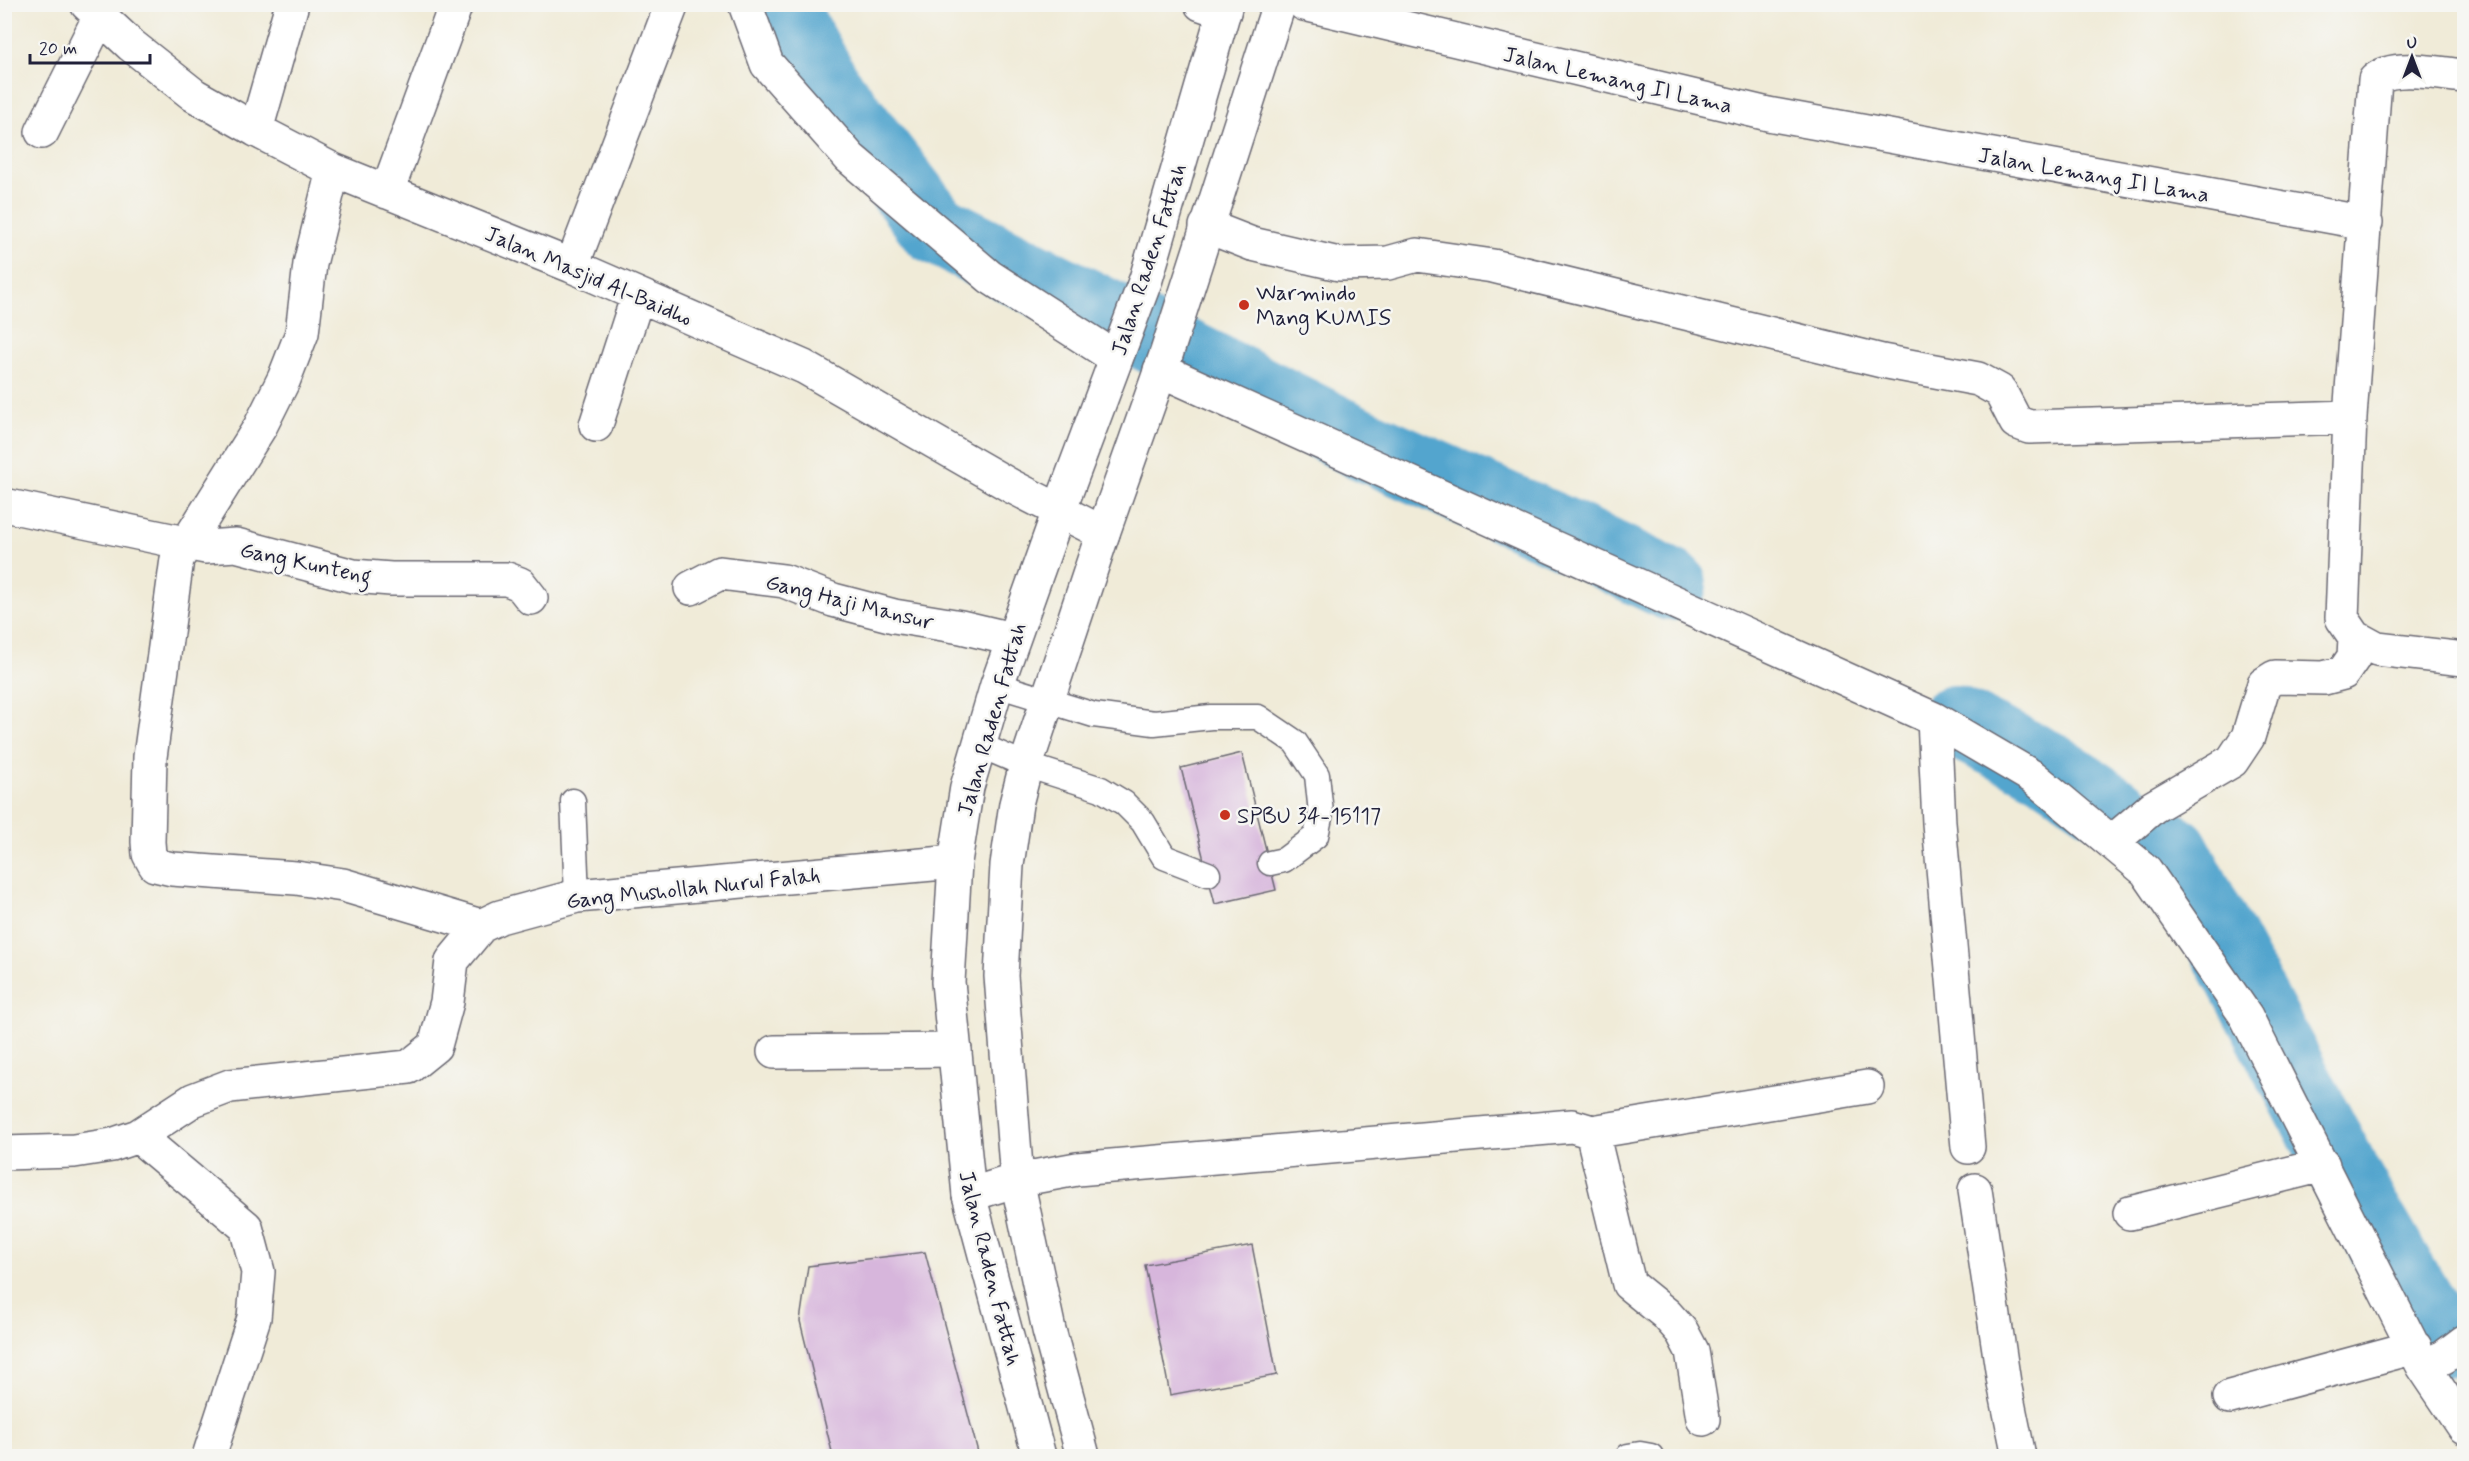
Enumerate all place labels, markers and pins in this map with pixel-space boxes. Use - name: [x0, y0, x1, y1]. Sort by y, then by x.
- place label: Warmindo Mang KUMIS: [1256, 280, 1391, 336]
- marker: Warmindo Mang KUMIS: [1237, 298, 1251, 312]
- place label: SPBU 34-15117: [1237, 803, 1381, 831]
- marker: SPBU 34-15117: [1218, 808, 1232, 822]

